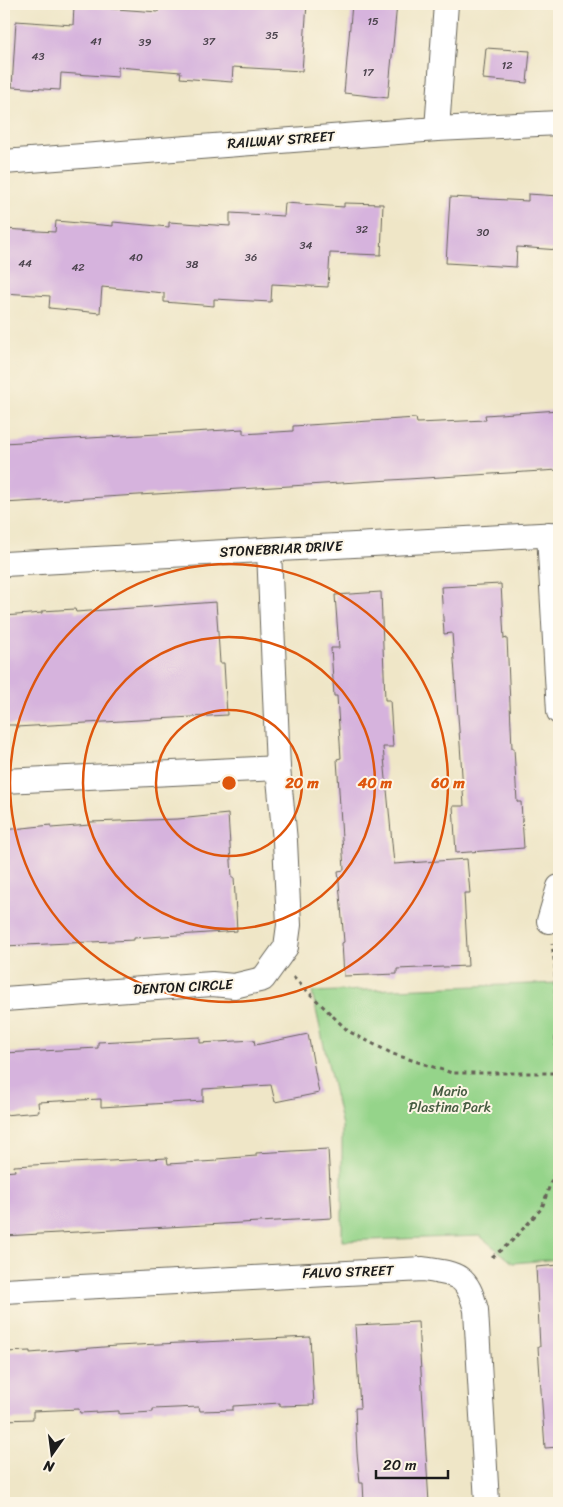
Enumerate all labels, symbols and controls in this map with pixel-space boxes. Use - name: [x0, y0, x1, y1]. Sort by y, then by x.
- house number: 15: [367, 12, 379, 31]
- house number: 35: [266, 26, 279, 45]
- house number: 41: [90, 32, 102, 51]
- house number: 37: [203, 32, 216, 51]
- house number: 39: [139, 33, 152, 52]
- house number: 43: [32, 47, 44, 66]
- house number: 12: [501, 56, 513, 75]
- house number: 17: [363, 63, 374, 82]
- street label: RAILWAY STREET: [227, 124, 337, 156]
- house number: 32: [356, 220, 369, 239]
- house number: 30: [477, 223, 490, 242]
- house number: 34: [300, 236, 313, 255]
- house number: 40: [129, 248, 143, 267]
- house number: 36: [245, 248, 257, 267]
- house number: 44: [18, 254, 32, 273]
- house number: 38: [186, 255, 199, 274]
- house number: 42: [71, 258, 85, 277]
- street label: STONEBRIAR DRIVE: [219, 533, 344, 565]
- text: 20 m: [284, 770, 319, 796]
- text: 40 m: [357, 770, 393, 796]
- text: 60 m: [430, 770, 465, 796]
- centre of rings: [220, 774, 238, 792]
- street label: DENTON CIRCLE: [133, 972, 235, 1002]
- park label: Mario Plastina Park: [409, 1079, 491, 1120]
- street label: FALVO STREET: [302, 1258, 395, 1286]
- north arrow: [28, 1430, 78, 1480]
- scale bar: [376, 1447, 448, 1479]
- text: 20 m: [383, 1452, 417, 1478]
- text: N: [41, 1453, 58, 1480]

